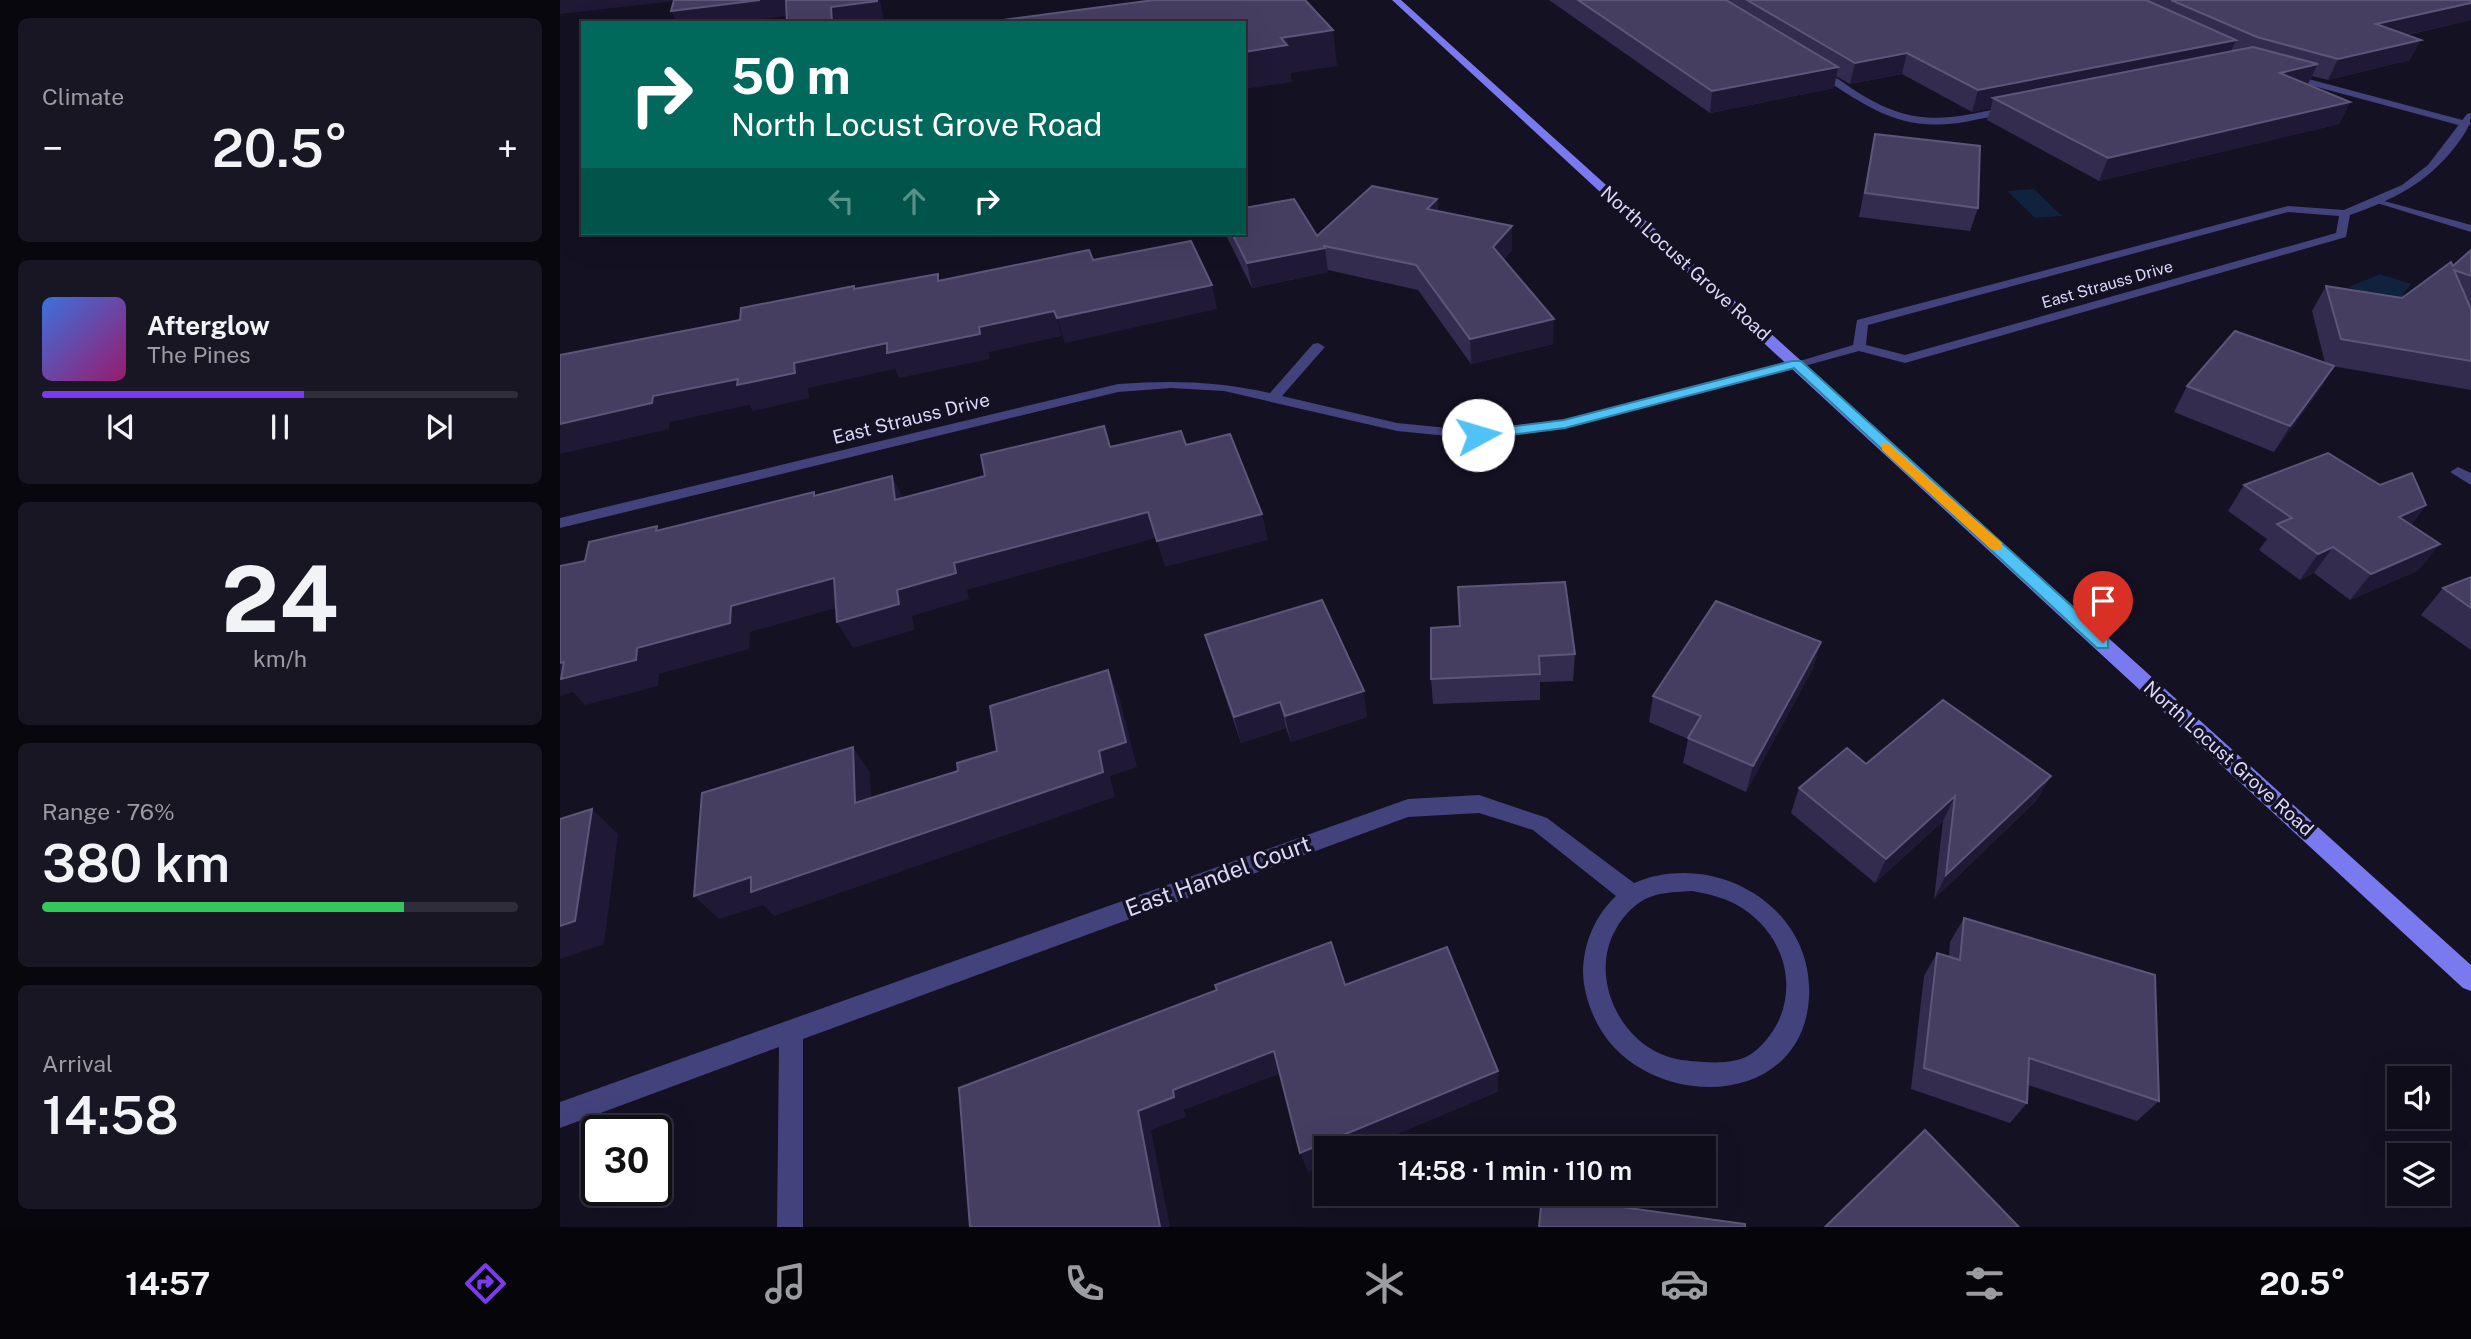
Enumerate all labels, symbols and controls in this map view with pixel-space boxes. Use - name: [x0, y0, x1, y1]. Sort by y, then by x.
- text: 50 m: [731, 47, 851, 105]
- icon: right: [616, 49, 707, 140]
- text: Climate: [42, 83, 124, 110]
- text: North Locust Grove Road: [731, 106, 1102, 143]
- text: 20.5°: [212, 118, 348, 179]
- text: −: [42, 126, 63, 171]
- text: +: [497, 126, 518, 171]
- street label: North Locust Grove Road: [1597, 181, 1775, 345]
- icon: left: [822, 182, 860, 220]
- icon: ahead: [895, 182, 933, 220]
- icon: right: [968, 182, 1006, 220]
- street label: East Strauss Drive: [2039, 257, 2175, 312]
- text: Afterglow: [147, 310, 270, 341]
- text: The Pines: [147, 341, 251, 368]
- street label: East Strauss Drive: [830, 388, 992, 448]
- position arrow: [1441, 398, 1515, 472]
- icon: previous: [102, 408, 140, 446]
- icon: pause: [261, 408, 299, 446]
- icon: next: [420, 408, 458, 446]
- text: 24: [221, 546, 339, 652]
- pin: [2073, 571, 2133, 643]
- icon: arrive: [2084, 582, 2122, 620]
- text: km/h: [253, 645, 307, 672]
- street label: North Locust Grove Road: [2140, 676, 2318, 840]
- text: Range · 76%: [42, 798, 175, 825]
- street label: East Handel Court: [1121, 829, 1314, 922]
- text: 380 km: [42, 833, 230, 894]
- text: Arrival: [42, 1050, 113, 1077]
- map controls: [2387, 1066, 2450, 1206]
- button: sound: [2387, 1066, 2450, 1129]
- text: 14:58: [42, 1085, 179, 1146]
- speed limit sign: 30: [581, 1115, 672, 1206]
- button: layers: [2387, 1143, 2450, 1206]
- text: 14:58 · 1 min · 110 m: [1398, 1155, 1632, 1186]
- icon: directions: [461, 1259, 510, 1308]
- icon: music: [761, 1259, 810, 1308]
- icon: phone: [1060, 1259, 1109, 1308]
- icon: climate: [1360, 1259, 1409, 1308]
- icon: car: [1660, 1259, 1709, 1308]
- icon: filters: [1960, 1259, 2009, 1308]
- text: 14:57: [125, 1265, 210, 1302]
- text: 20.5°: [2259, 1265, 2346, 1302]

